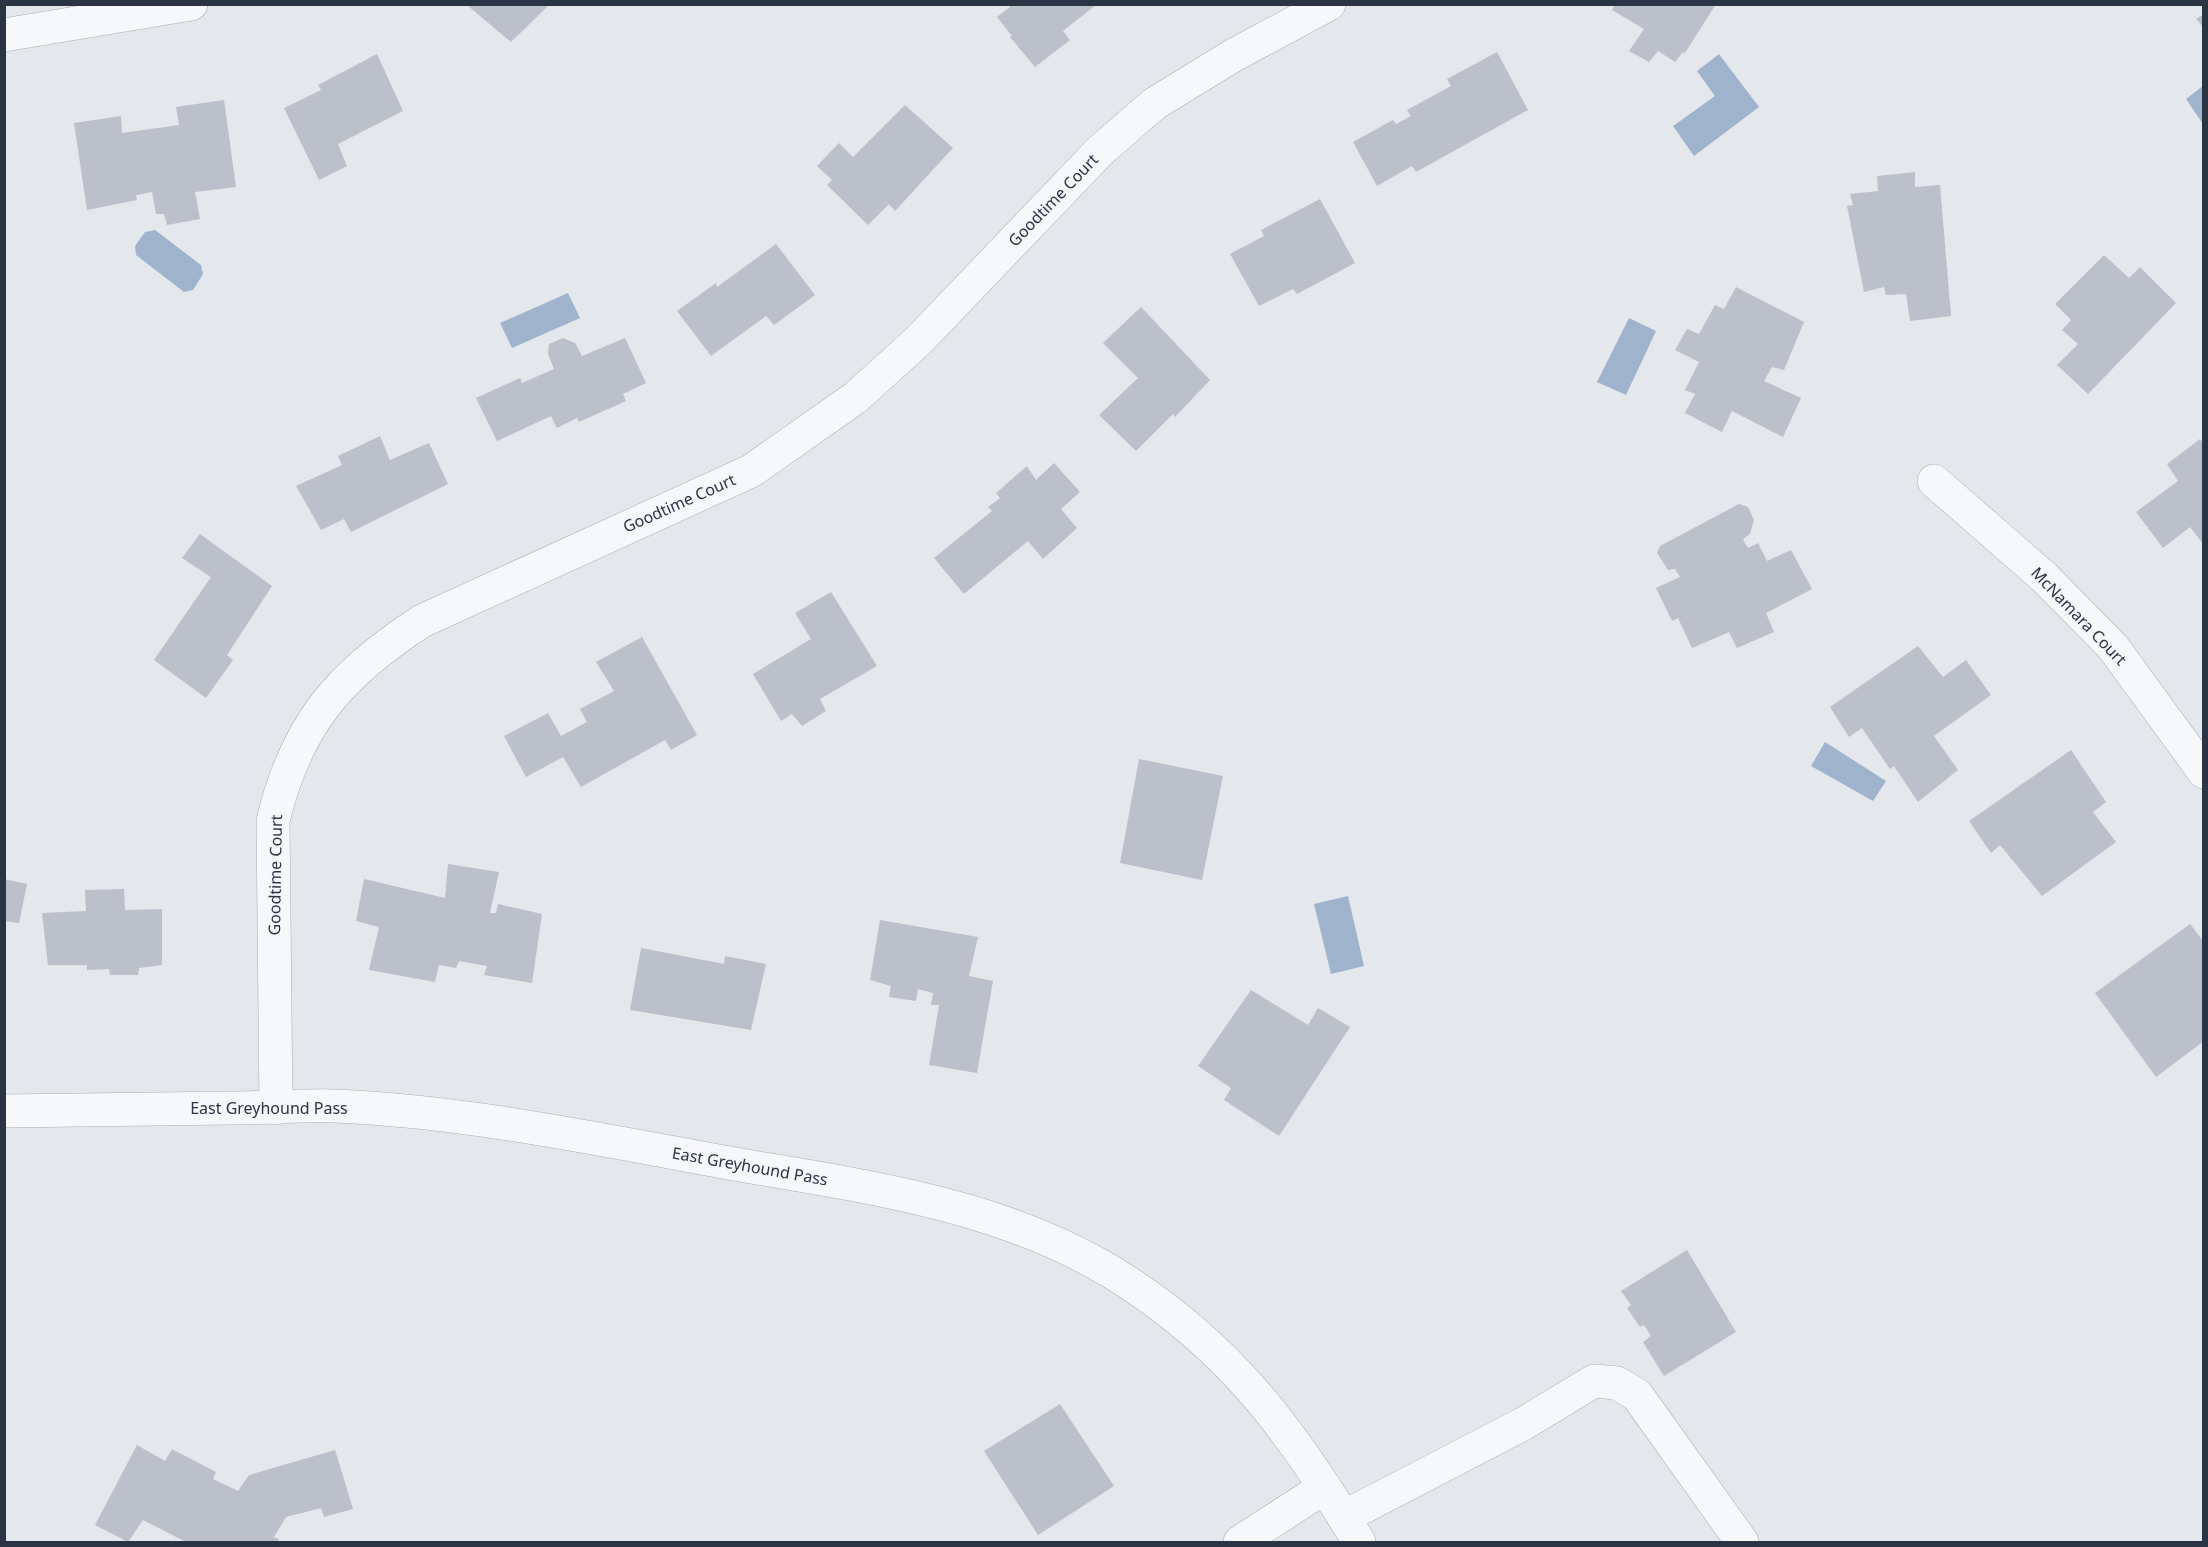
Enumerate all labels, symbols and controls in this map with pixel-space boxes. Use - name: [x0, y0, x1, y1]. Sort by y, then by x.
- street label: Goodtime Court: [1003, 149, 1103, 251]
- street label: Goodtime Court: [619, 468, 739, 538]
- street label: McNamara Court: [2026, 562, 2132, 670]
- street label: Goodtime Court: [263, 814, 287, 936]
- street label: East Greyhound Pass: [190, 1097, 348, 1119]
- street label: East Greyhound Pass: [670, 1141, 830, 1191]

